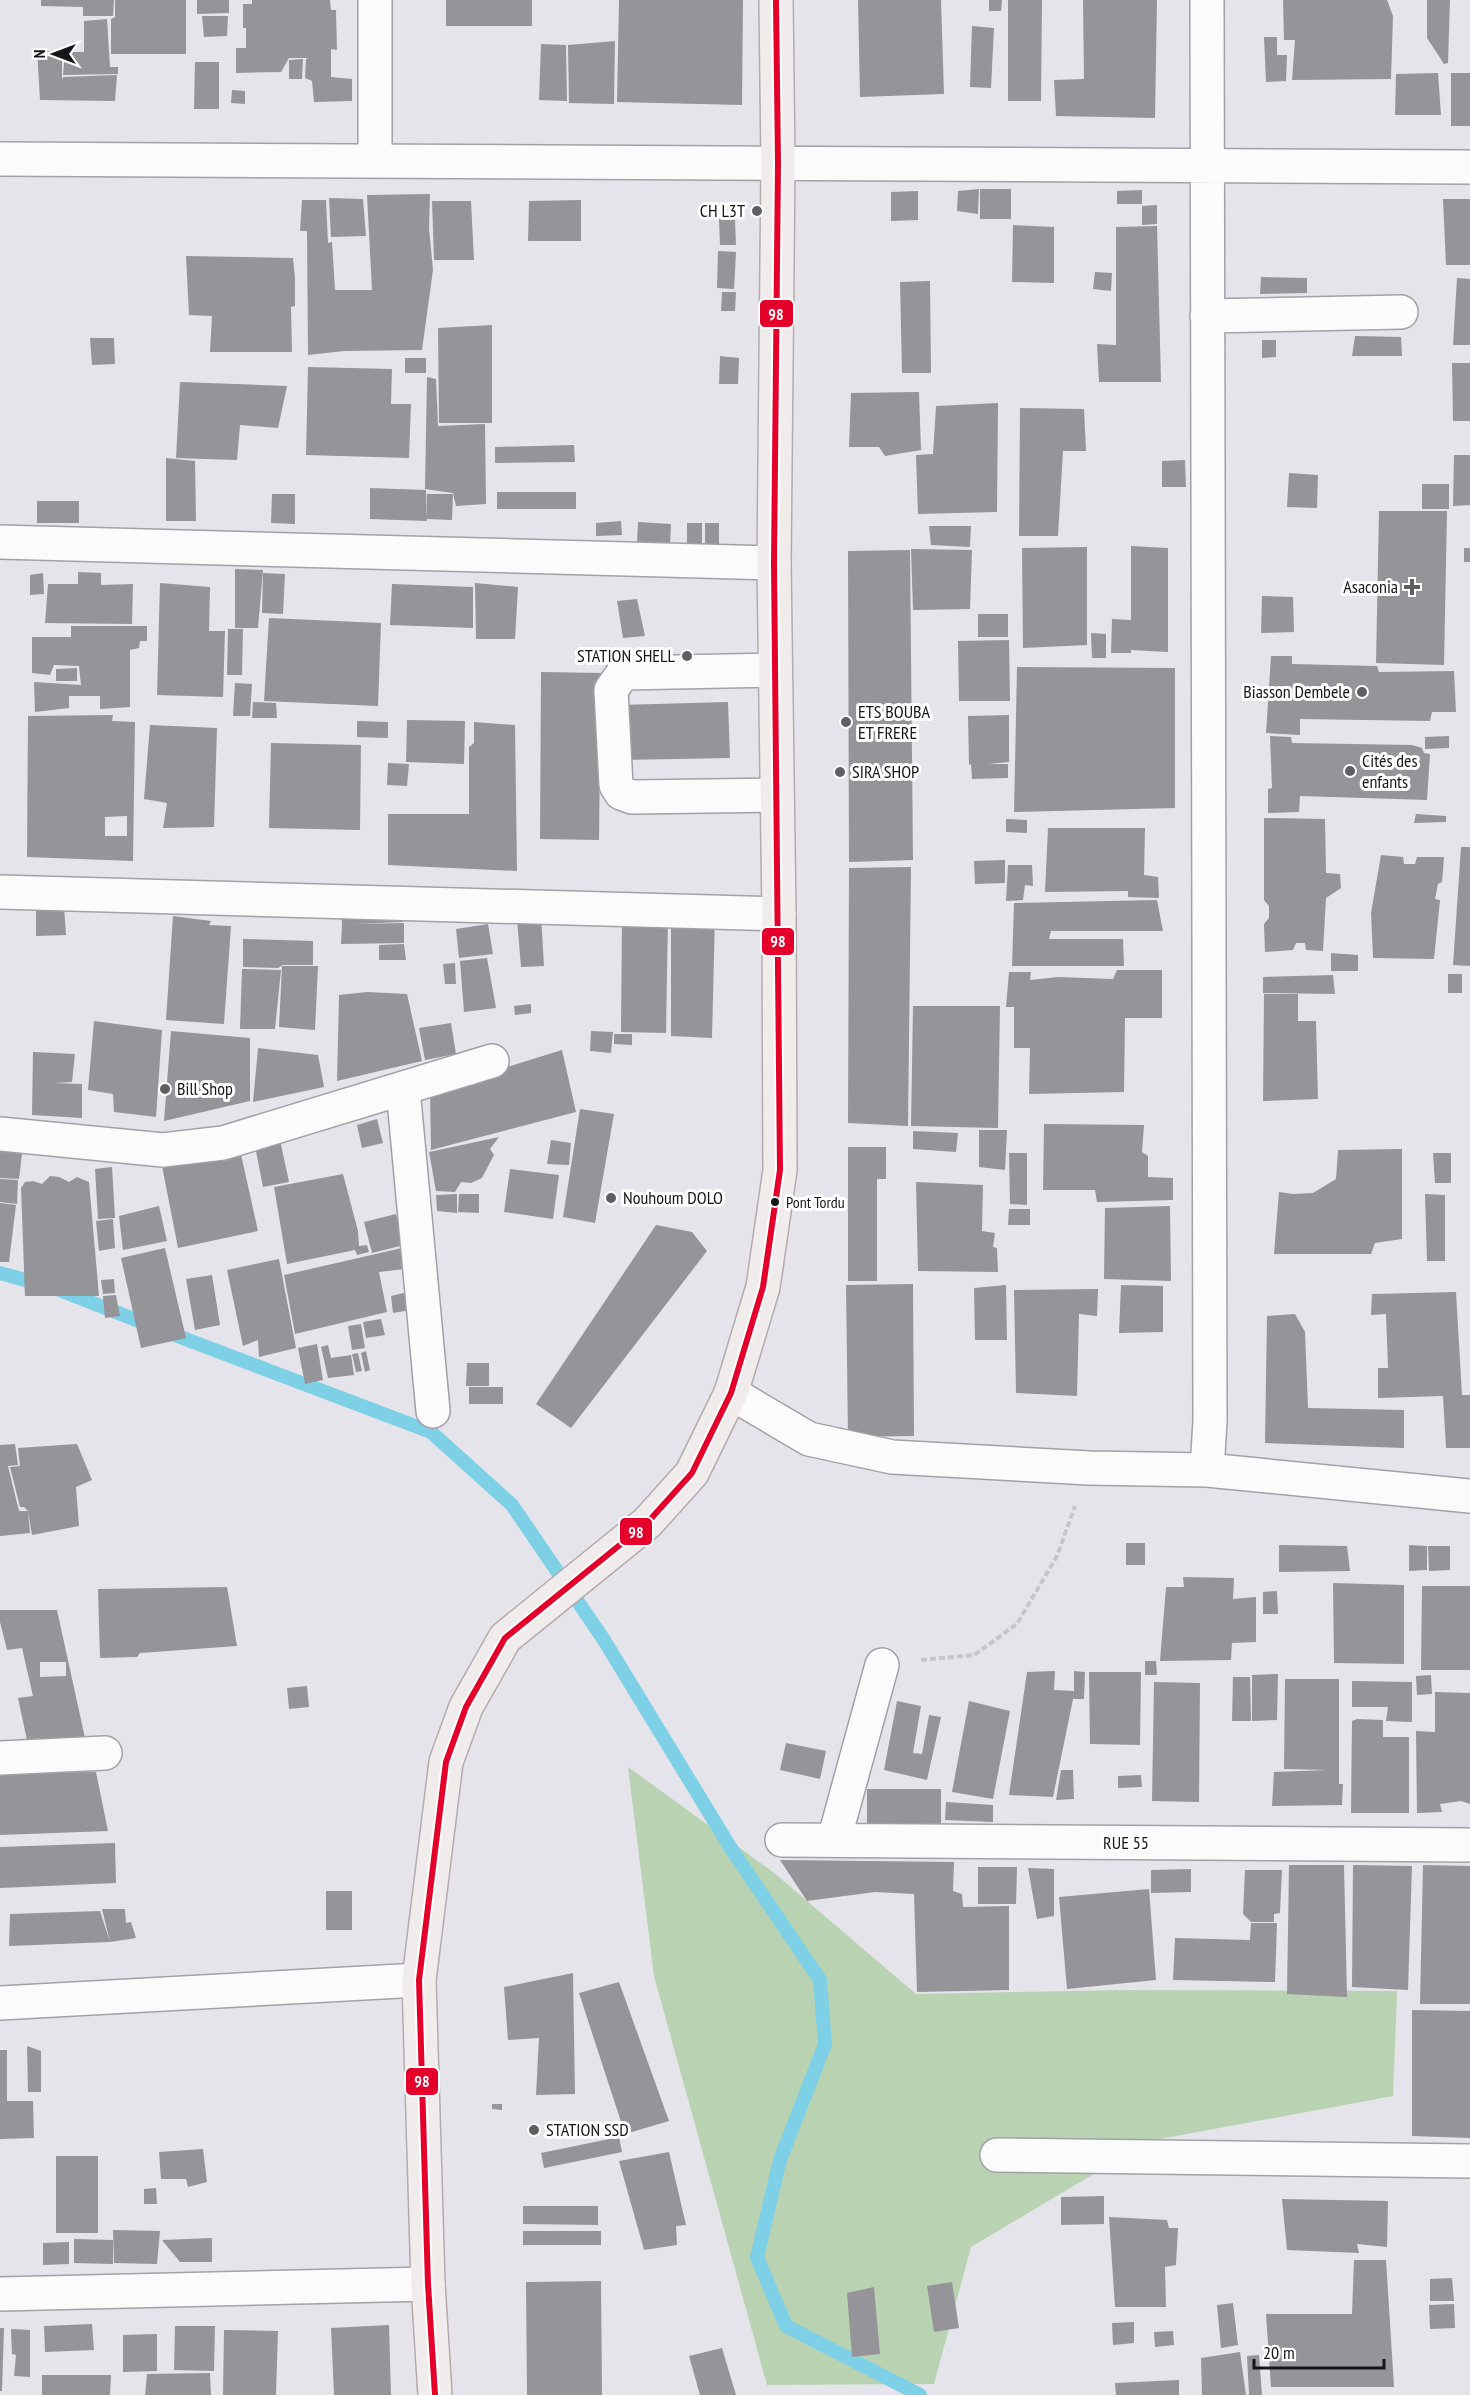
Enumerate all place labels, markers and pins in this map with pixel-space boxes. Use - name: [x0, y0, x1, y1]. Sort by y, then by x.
- place label: CH L3T: [700, 199, 745, 222]
- marker: CH L3T: [750, 204, 764, 218]
- place label: Asaconia: [1343, 575, 1398, 598]
- marker: Asaconia: [1403, 578, 1421, 596]
- place label: STATION SHELL: [577, 644, 676, 667]
- marker: STATION SHELL: [680, 649, 694, 663]
- place label: Biasson Dembele: [1243, 680, 1350, 703]
- marker: Biasson Dembele: [1355, 685, 1369, 699]
- place label: ETS BOUBA ET FRERE: [858, 700, 931, 744]
- marker: ETS BOUBA ET FRERE: [839, 715, 853, 729]
- place label: Cités des enfants: [1362, 749, 1418, 793]
- place label: SIRA SHOP: [852, 760, 919, 783]
- marker: Cités des enfants: [1343, 764, 1357, 778]
- marker: SIRA SHOP: [833, 765, 847, 779]
- place label: Bill Shop: [177, 1077, 233, 1100]
- marker: Bill Shop: [158, 1082, 172, 1096]
- place label: Nouhoum DOLO: [623, 1186, 723, 1209]
- marker: Nouhoum DOLO: [604, 1191, 618, 1205]
- place label: Pont Tordu: [786, 1192, 845, 1212]
- marker: Pont Tordu: [769, 1196, 781, 1208]
- place label: STATION SSD: [546, 2118, 629, 2141]
- marker: STATION SSD: [527, 2123, 541, 2137]

